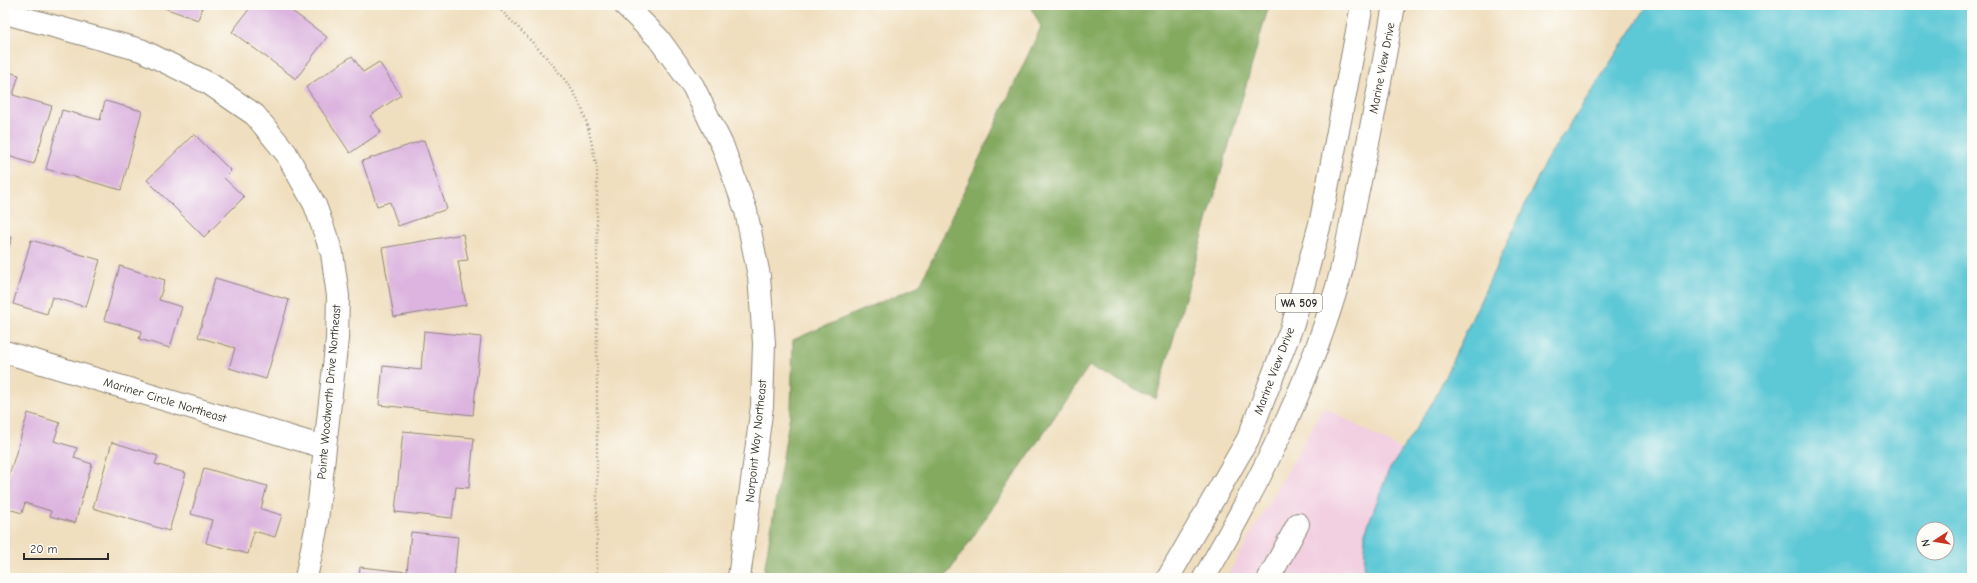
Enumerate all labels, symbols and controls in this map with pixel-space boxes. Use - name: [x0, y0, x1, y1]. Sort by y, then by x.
- street label: Marine View Drive: [1366, 21, 1398, 115]
- road number: WA 509: [1276, 294, 1322, 312]
- street label: Pointe Woodworth Drive Northeast: [314, 304, 344, 480]
- street label: Marine View Drive: [1251, 325, 1297, 417]
- street label: Mariner Circle Northeast: [102, 375, 229, 426]
- street label: Norpoint Way Northeast: [743, 378, 769, 503]
- north arrow: [1915, 521, 1955, 561]
- scale bar: [24, 535, 108, 561]
- text: N: [1919, 538, 1933, 548]
- text: 20 m: [30, 542, 58, 556]

